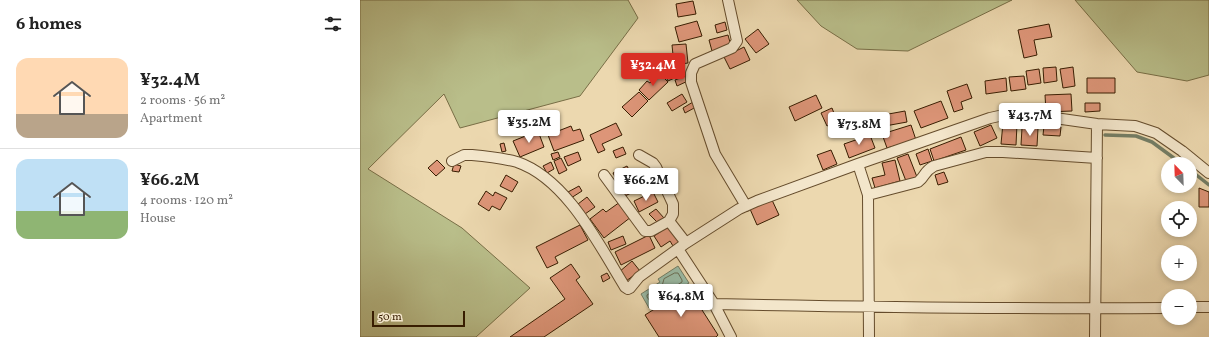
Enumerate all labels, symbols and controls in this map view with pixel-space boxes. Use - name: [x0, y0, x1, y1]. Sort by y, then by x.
- text: 6 homes: [16, 13, 82, 36]
- icon: filters: [322, 13, 344, 35]
- pin: ¥32.4M: [620, 53, 686, 87]
- text: ¥32.4M: [630, 57, 676, 75]
- text: ¥32.4M: [140, 69, 200, 92]
- icon: home: [48, 74, 96, 122]
- text: 2 rooms · 56 m²: [140, 92, 225, 110]
- pin: ¥43.7M: [997, 103, 1063, 137]
- text: ¥43.7M: [1008, 107, 1052, 125]
- text: Apartment: [140, 110, 203, 128]
- pin: ¥35.2M: [496, 110, 562, 144]
- pin: ¥73.8M: [826, 112, 892, 146]
- text: ¥35.2M: [507, 114, 551, 132]
- text: ¥73.8M: [837, 116, 881, 134]
- north arrow: [1161, 157, 1197, 193]
- map controls: [1161, 157, 1197, 325]
- pin: ¥66.2M: [613, 168, 679, 202]
- text: ¥66.2M: [140, 169, 200, 192]
- text: ¥66.2M: [623, 172, 669, 190]
- icon: home: [48, 175, 96, 223]
- text: 4 rooms · 120 m²: [140, 192, 233, 210]
- button: locate: [1161, 201, 1197, 237]
- text: House: [140, 210, 176, 228]
- button: +: [1161, 245, 1197, 281]
- pin: ¥64.8M: [648, 284, 714, 318]
- text: ¥64.8M: [658, 288, 704, 306]
- button: −: [1161, 289, 1197, 325]
- scale bar: [372, 309, 465, 328]
- text: 50 m: [378, 310, 402, 325]

